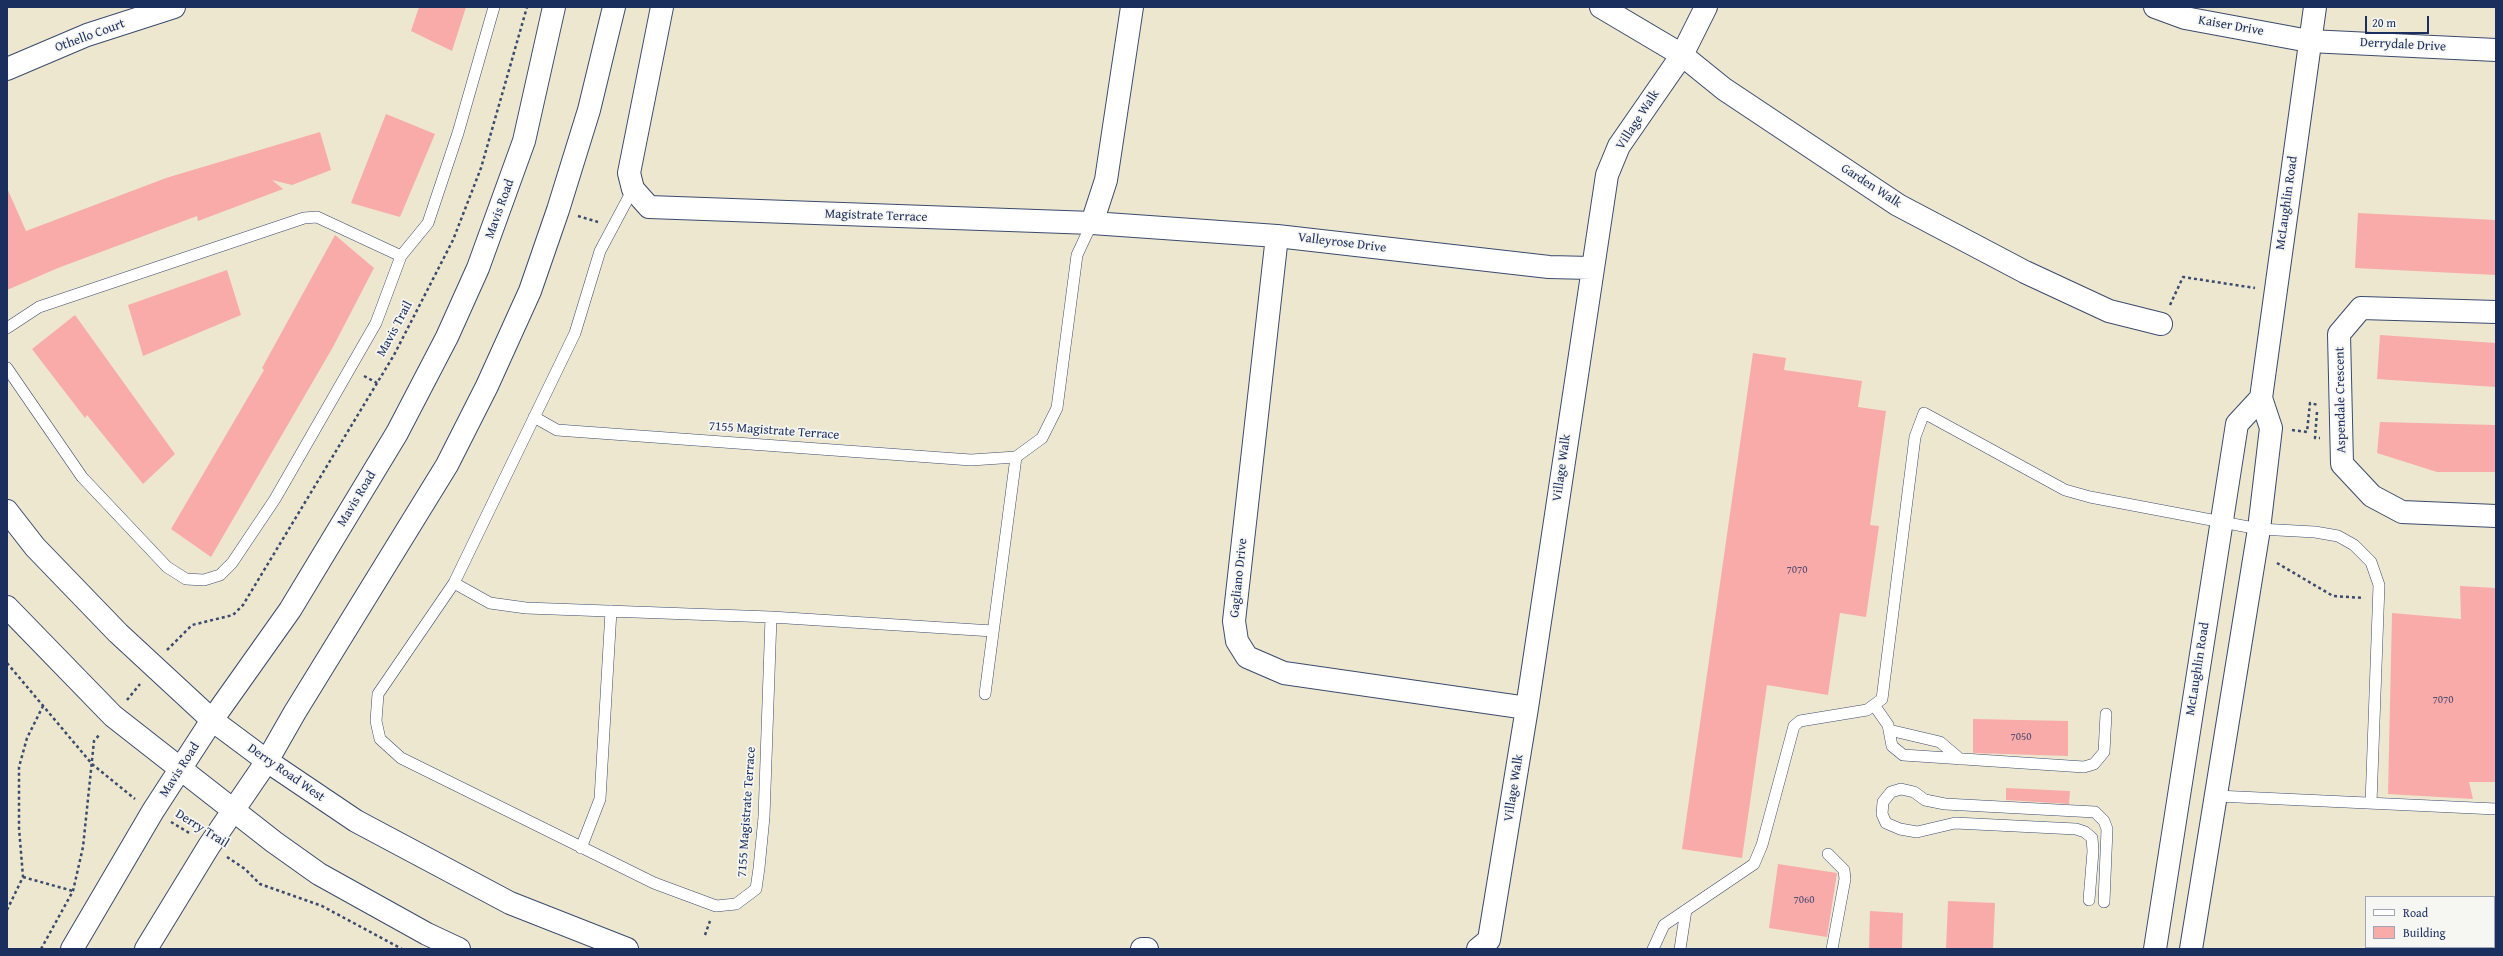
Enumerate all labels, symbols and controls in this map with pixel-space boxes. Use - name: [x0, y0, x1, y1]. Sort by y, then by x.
- scale bar: [2367, 8, 2431, 34]
- street label: Kaiser Drive: [2197, 13, 2265, 39]
- text: 20 m: [2372, 14, 2396, 31]
- street label: Othello Court: [53, 16, 127, 56]
- street label: Derrydale Drive: [2360, 35, 2446, 55]
- street label: Village Walk: [1613, 87, 1663, 153]
- street label: McLaughlin Road: [2273, 155, 2301, 251]
- street label: Garden Walk: [1838, 161, 1904, 211]
- street label: Mavis Road: [482, 177, 518, 241]
- street label: Magistrate Terrace: [824, 206, 928, 226]
- street label: Valleyrose Drive: [1297, 230, 1387, 256]
- street label: Mavis Trail: [374, 299, 416, 359]
- street label: Aspendale Crescent: [2332, 347, 2350, 453]
- street label: 7155 Magistrate Terrace: [708, 419, 840, 443]
- street label: Village Walk: [1550, 433, 1574, 503]
- street label: Mavis Road: [334, 468, 380, 530]
- street label: Gagliano Drive: [1227, 538, 1251, 618]
- house number: 7070: [1786, 563, 1808, 577]
- street label: McLaughlin Road: [2183, 621, 2213, 717]
- house number: 7070: [2432, 693, 2454, 707]
- house number: 7050: [2010, 730, 2032, 744]
- street label: Mavis Road: [157, 740, 203, 800]
- street label: Derry Road West: [244, 741, 328, 805]
- street label: 7155 Magistrate Terrace: [735, 746, 759, 878]
- street label: Village Walk: [1501, 753, 1527, 823]
- street label: Derry Trail: [172, 806, 232, 852]
- house number: 7060: [1793, 893, 1815, 907]
- legend: [2365, 896, 2495, 948]
- text: Road: [2403, 904, 2428, 921]
- text: Building: [2403, 924, 2446, 941]

